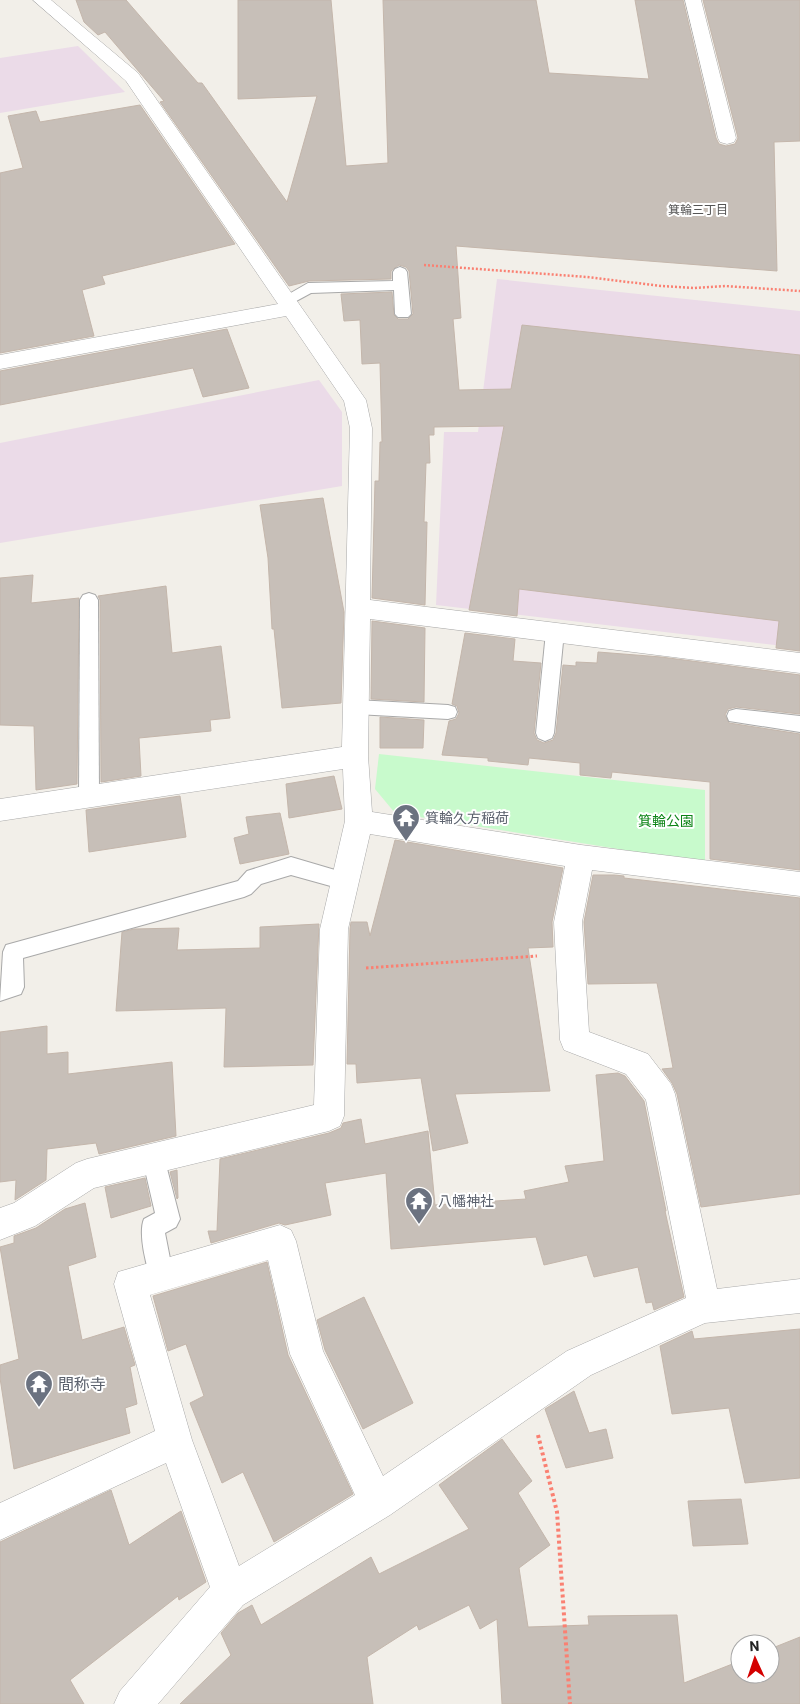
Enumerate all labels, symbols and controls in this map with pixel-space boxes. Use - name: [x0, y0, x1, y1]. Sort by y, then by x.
- district label: 箕輪三丁目: [668, 203, 728, 217]
- temple icon: 箕輪久方稲荷: [391, 803, 421, 842]
- place label: 箕輪久方稲荷: [425, 810, 509, 826]
- park label: 箕輪公園: [638, 813, 694, 829]
- temple icon: 八幡神社: [404, 1186, 434, 1225]
- place label: 八幡神社: [438, 1193, 494, 1209]
- temple icon: 間称寺: [24, 1369, 54, 1408]
- place label: 間称寺: [58, 1375, 106, 1394]
- north arrow: [730, 1634, 780, 1684]
- text: N: [749, 1638, 760, 1654]

